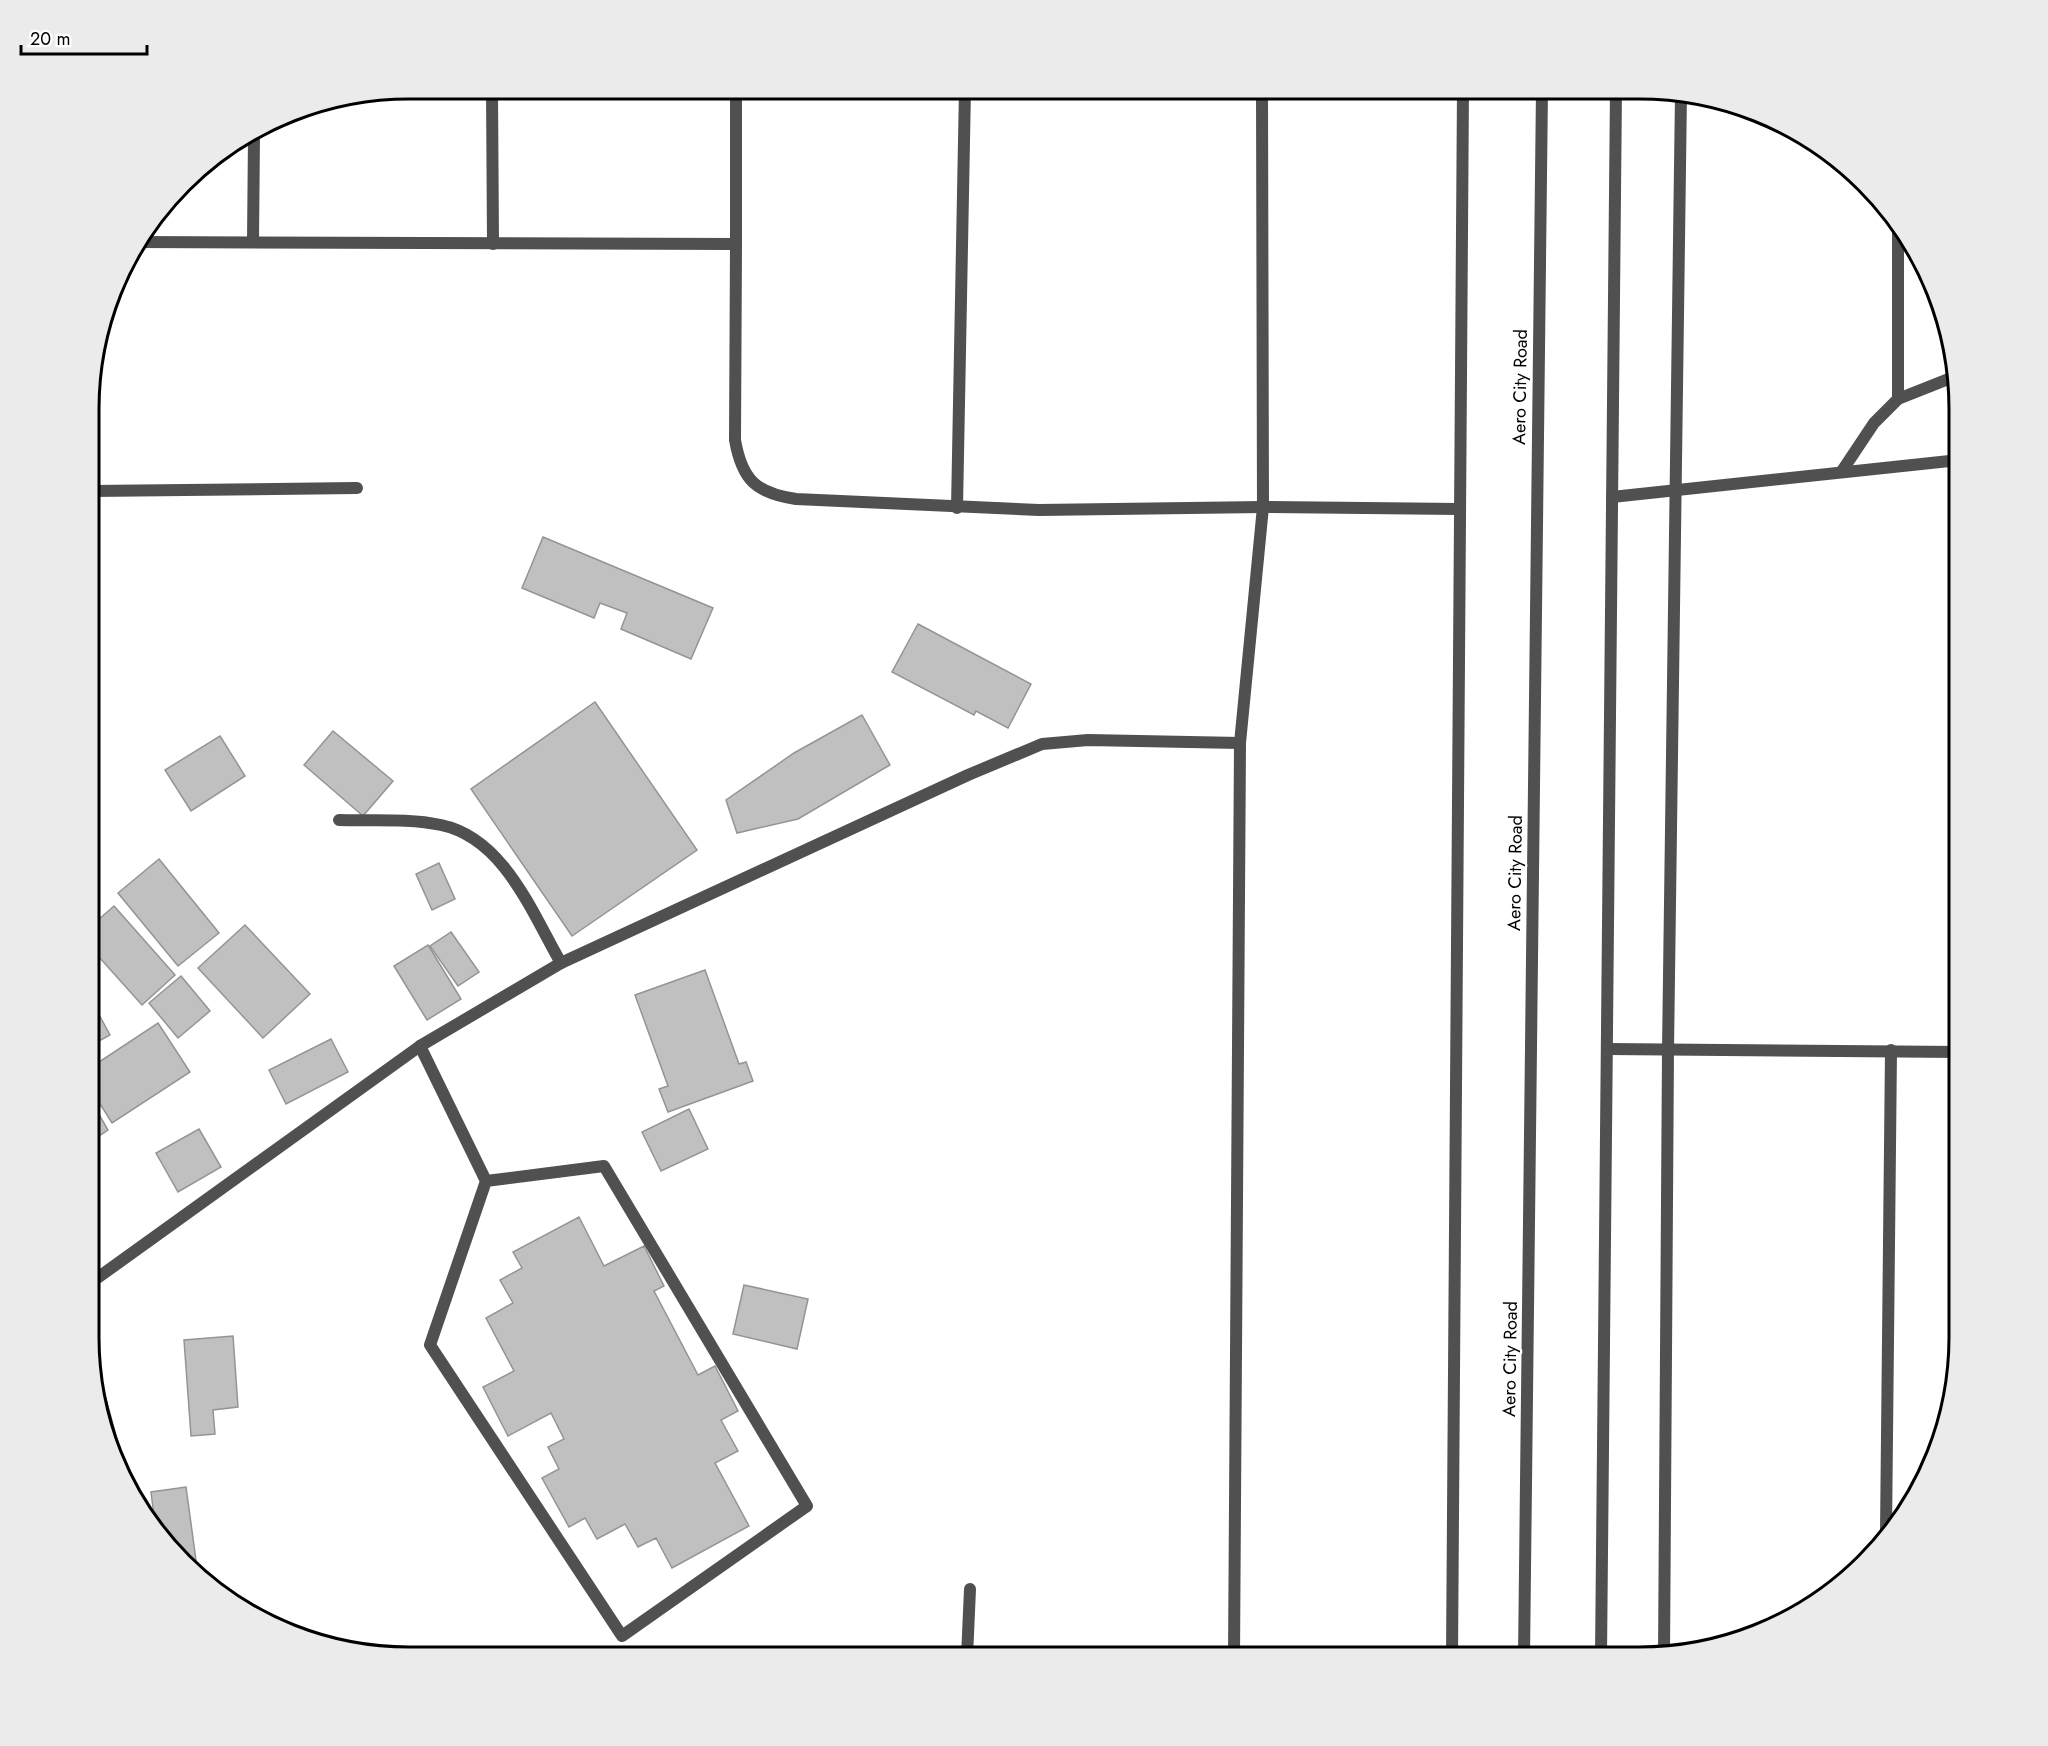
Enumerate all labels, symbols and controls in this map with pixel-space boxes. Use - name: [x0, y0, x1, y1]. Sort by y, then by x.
- scale bar: [21, 18, 147, 56]
- text: 20 m: [30, 26, 70, 52]
- street label: Aero City Road: [1506, 329, 1534, 445]
- street label: Aero City Road: [1501, 815, 1529, 931]
- street label: Aero City Road: [1496, 1301, 1524, 1417]

